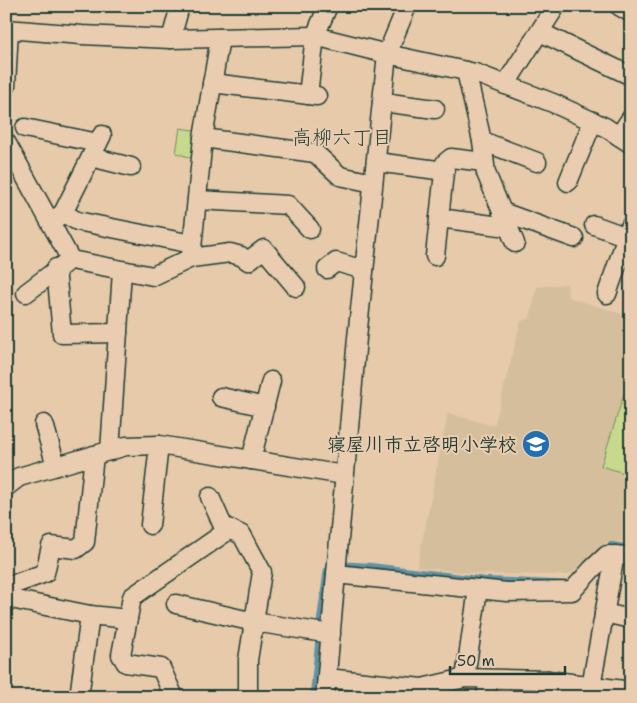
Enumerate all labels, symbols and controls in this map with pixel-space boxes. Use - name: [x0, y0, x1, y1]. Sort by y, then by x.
- district label: 高柳六丁目: [292, 124, 392, 150]
- school or university icon: 寝屋川市立啓明小学校: [521, 429, 551, 459]
- place label: 寝屋川市立啓明小学校: [327, 432, 517, 457]
- scale bar: [450, 643, 564, 675]
- text: 50 m: [457, 651, 495, 671]

